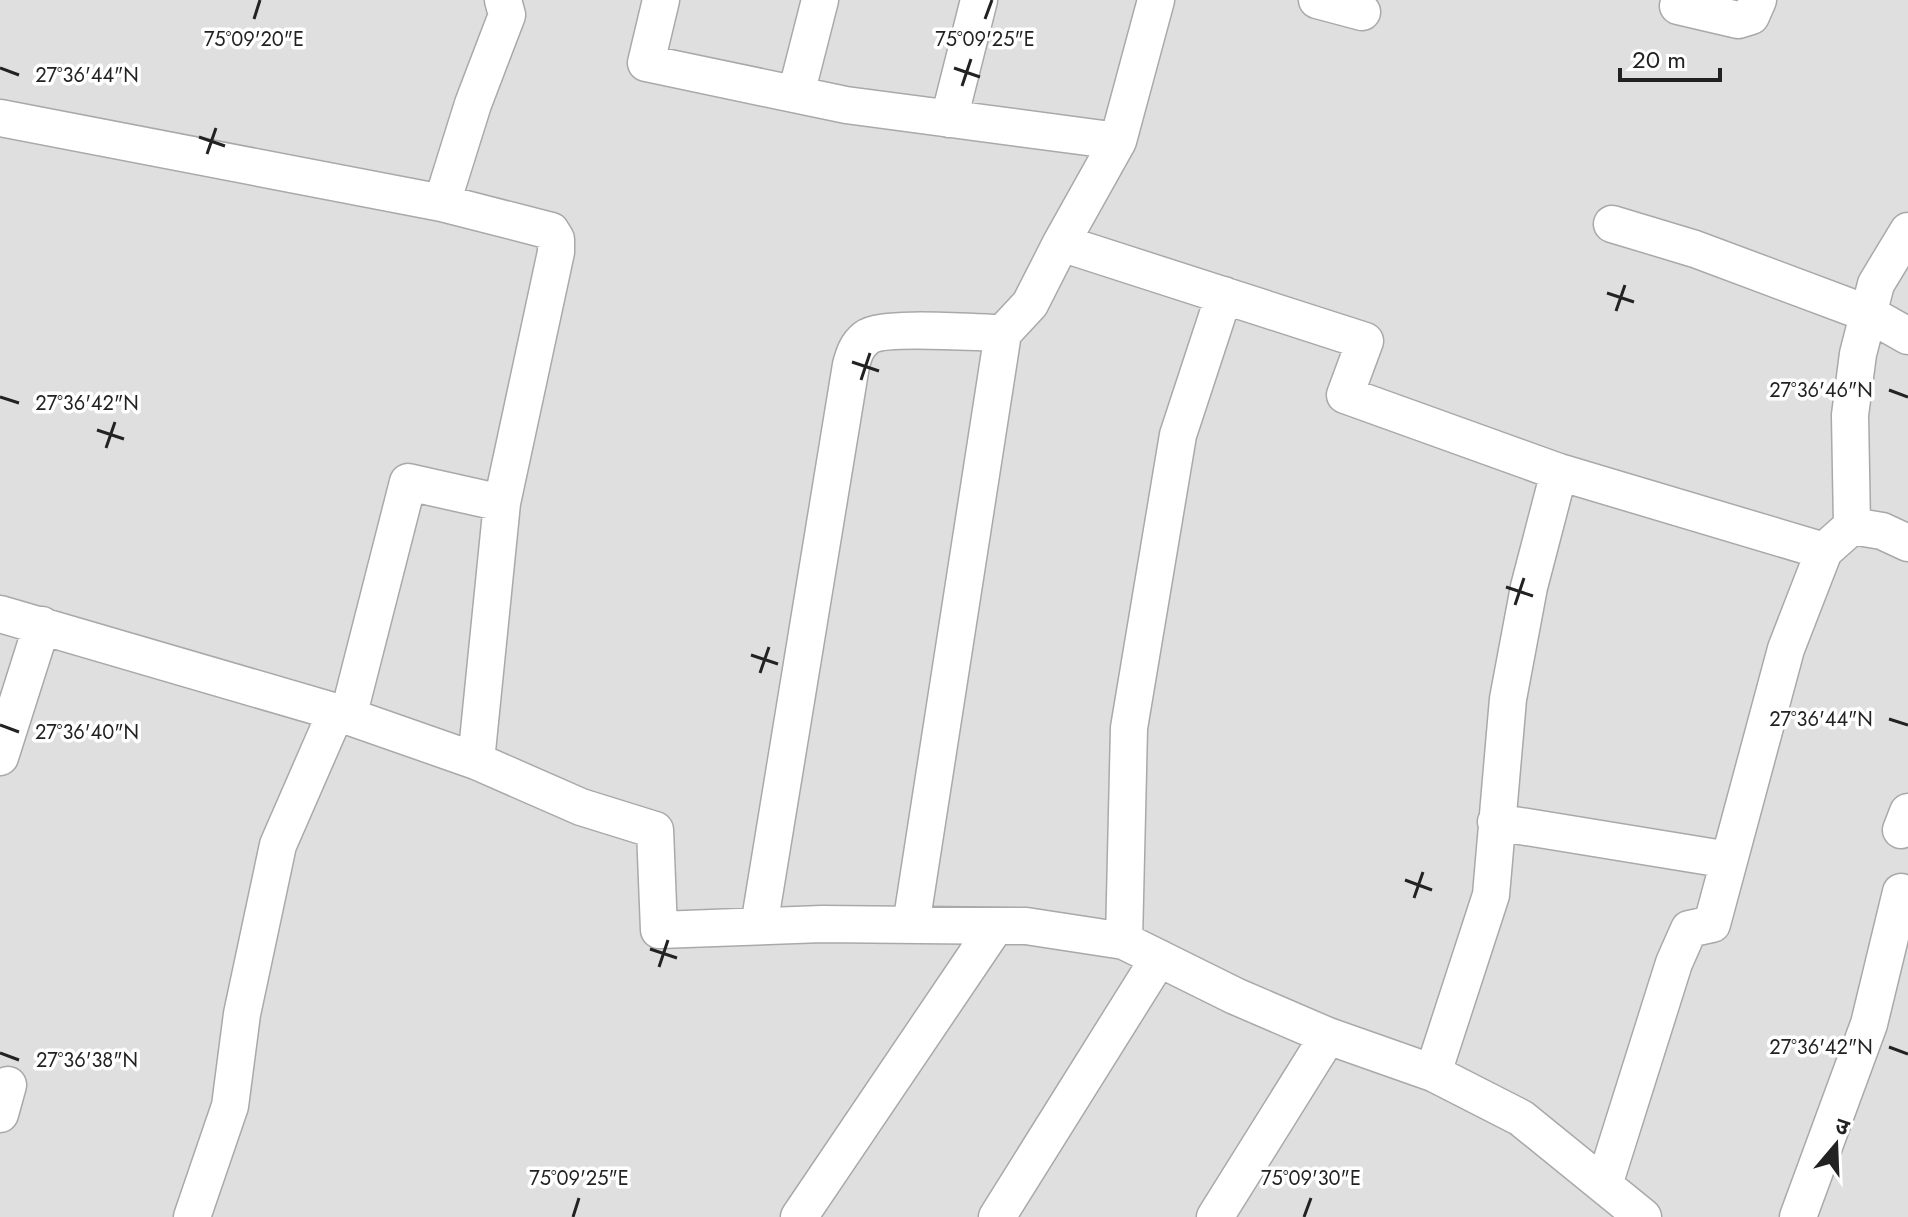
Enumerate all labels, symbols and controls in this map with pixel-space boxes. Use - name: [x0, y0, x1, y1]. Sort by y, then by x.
- text: 75°09'20"E: [204, 25, 304, 54]
- text: 75°09'25"E: [935, 25, 1035, 54]
- scale bar: [1620, 32, 1720, 82]
- text: 20 m: [1632, 42, 1686, 77]
- text: 27°36'44"N: [35, 61, 139, 90]
- text: 27°36'46"N: [1769, 376, 1873, 405]
- text: 27°36'42"N: [35, 389, 139, 418]
- text: 27°36'44"N: [1769, 705, 1873, 734]
- text: 27°36'40"N: [35, 718, 139, 747]
- text: 27°36'42"N: [1769, 1033, 1873, 1062]
- text: 27°36'38"N: [36, 1046, 138, 1075]
- north arrow: [1796, 1105, 1876, 1185]
- text: उ: [1831, 1109, 1855, 1144]
- text: 75°09'25"E: [529, 1164, 629, 1193]
- text: 75°09'30"E: [1261, 1164, 1361, 1193]

